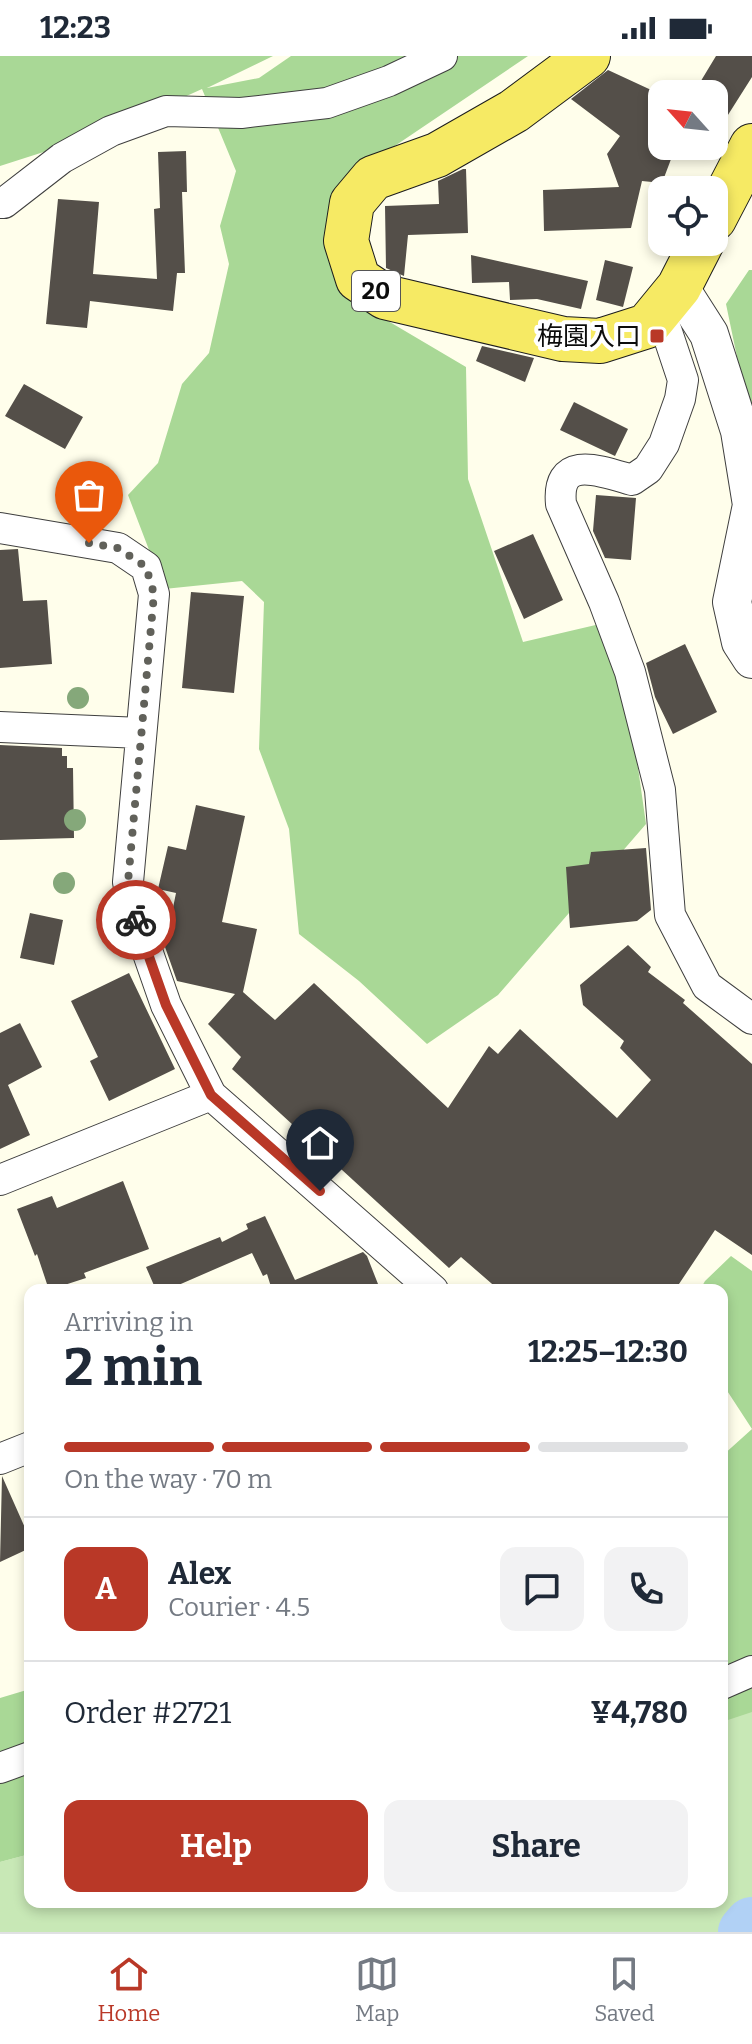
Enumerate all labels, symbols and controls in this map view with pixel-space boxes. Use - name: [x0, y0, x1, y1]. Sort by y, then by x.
- text: 12:23: [40, 10, 111, 46]
- north arrow: [648, 80, 728, 160]
- map controls: [648, 80, 728, 256]
- button: locate: [648, 176, 728, 256]
- road number: 20: [352, 271, 400, 311]
- place label: 梅園入口: [537, 321, 641, 352]
- marker: 梅園入口: [648, 327, 666, 345]
- pin: [55, 461, 123, 543]
- icon: bag: [67, 473, 111, 517]
- courier: [96, 880, 176, 960]
- icon: bike: [114, 898, 158, 942]
- pin: [286, 1109, 354, 1191]
- icon: home: [298, 1121, 342, 1165]
- text: Arriving in: [64, 1307, 193, 1338]
- text: 12:25–12:30: [528, 1334, 688, 1370]
- text: 2 min: [64, 1336, 202, 1399]
- text: On the way · 70 m: [64, 1464, 272, 1495]
- button: chat: [500, 1547, 584, 1631]
- button: phone: [604, 1547, 688, 1631]
- text: Alex: [168, 1556, 231, 1592]
- text: A: [95, 1571, 117, 1607]
- text: Courier · 4.5: [168, 1592, 310, 1623]
- text: Order #2721: [64, 1695, 231, 1731]
- text: ¥4,780: [590, 1695, 688, 1731]
- button: Help: [64, 1800, 368, 1892]
- button: Share: [384, 1800, 688, 1892]
- tab: Home: [97, 1952, 160, 2027]
- tab: Map: [355, 1952, 399, 2027]
- tab: Saved: [594, 1952, 655, 2027]

